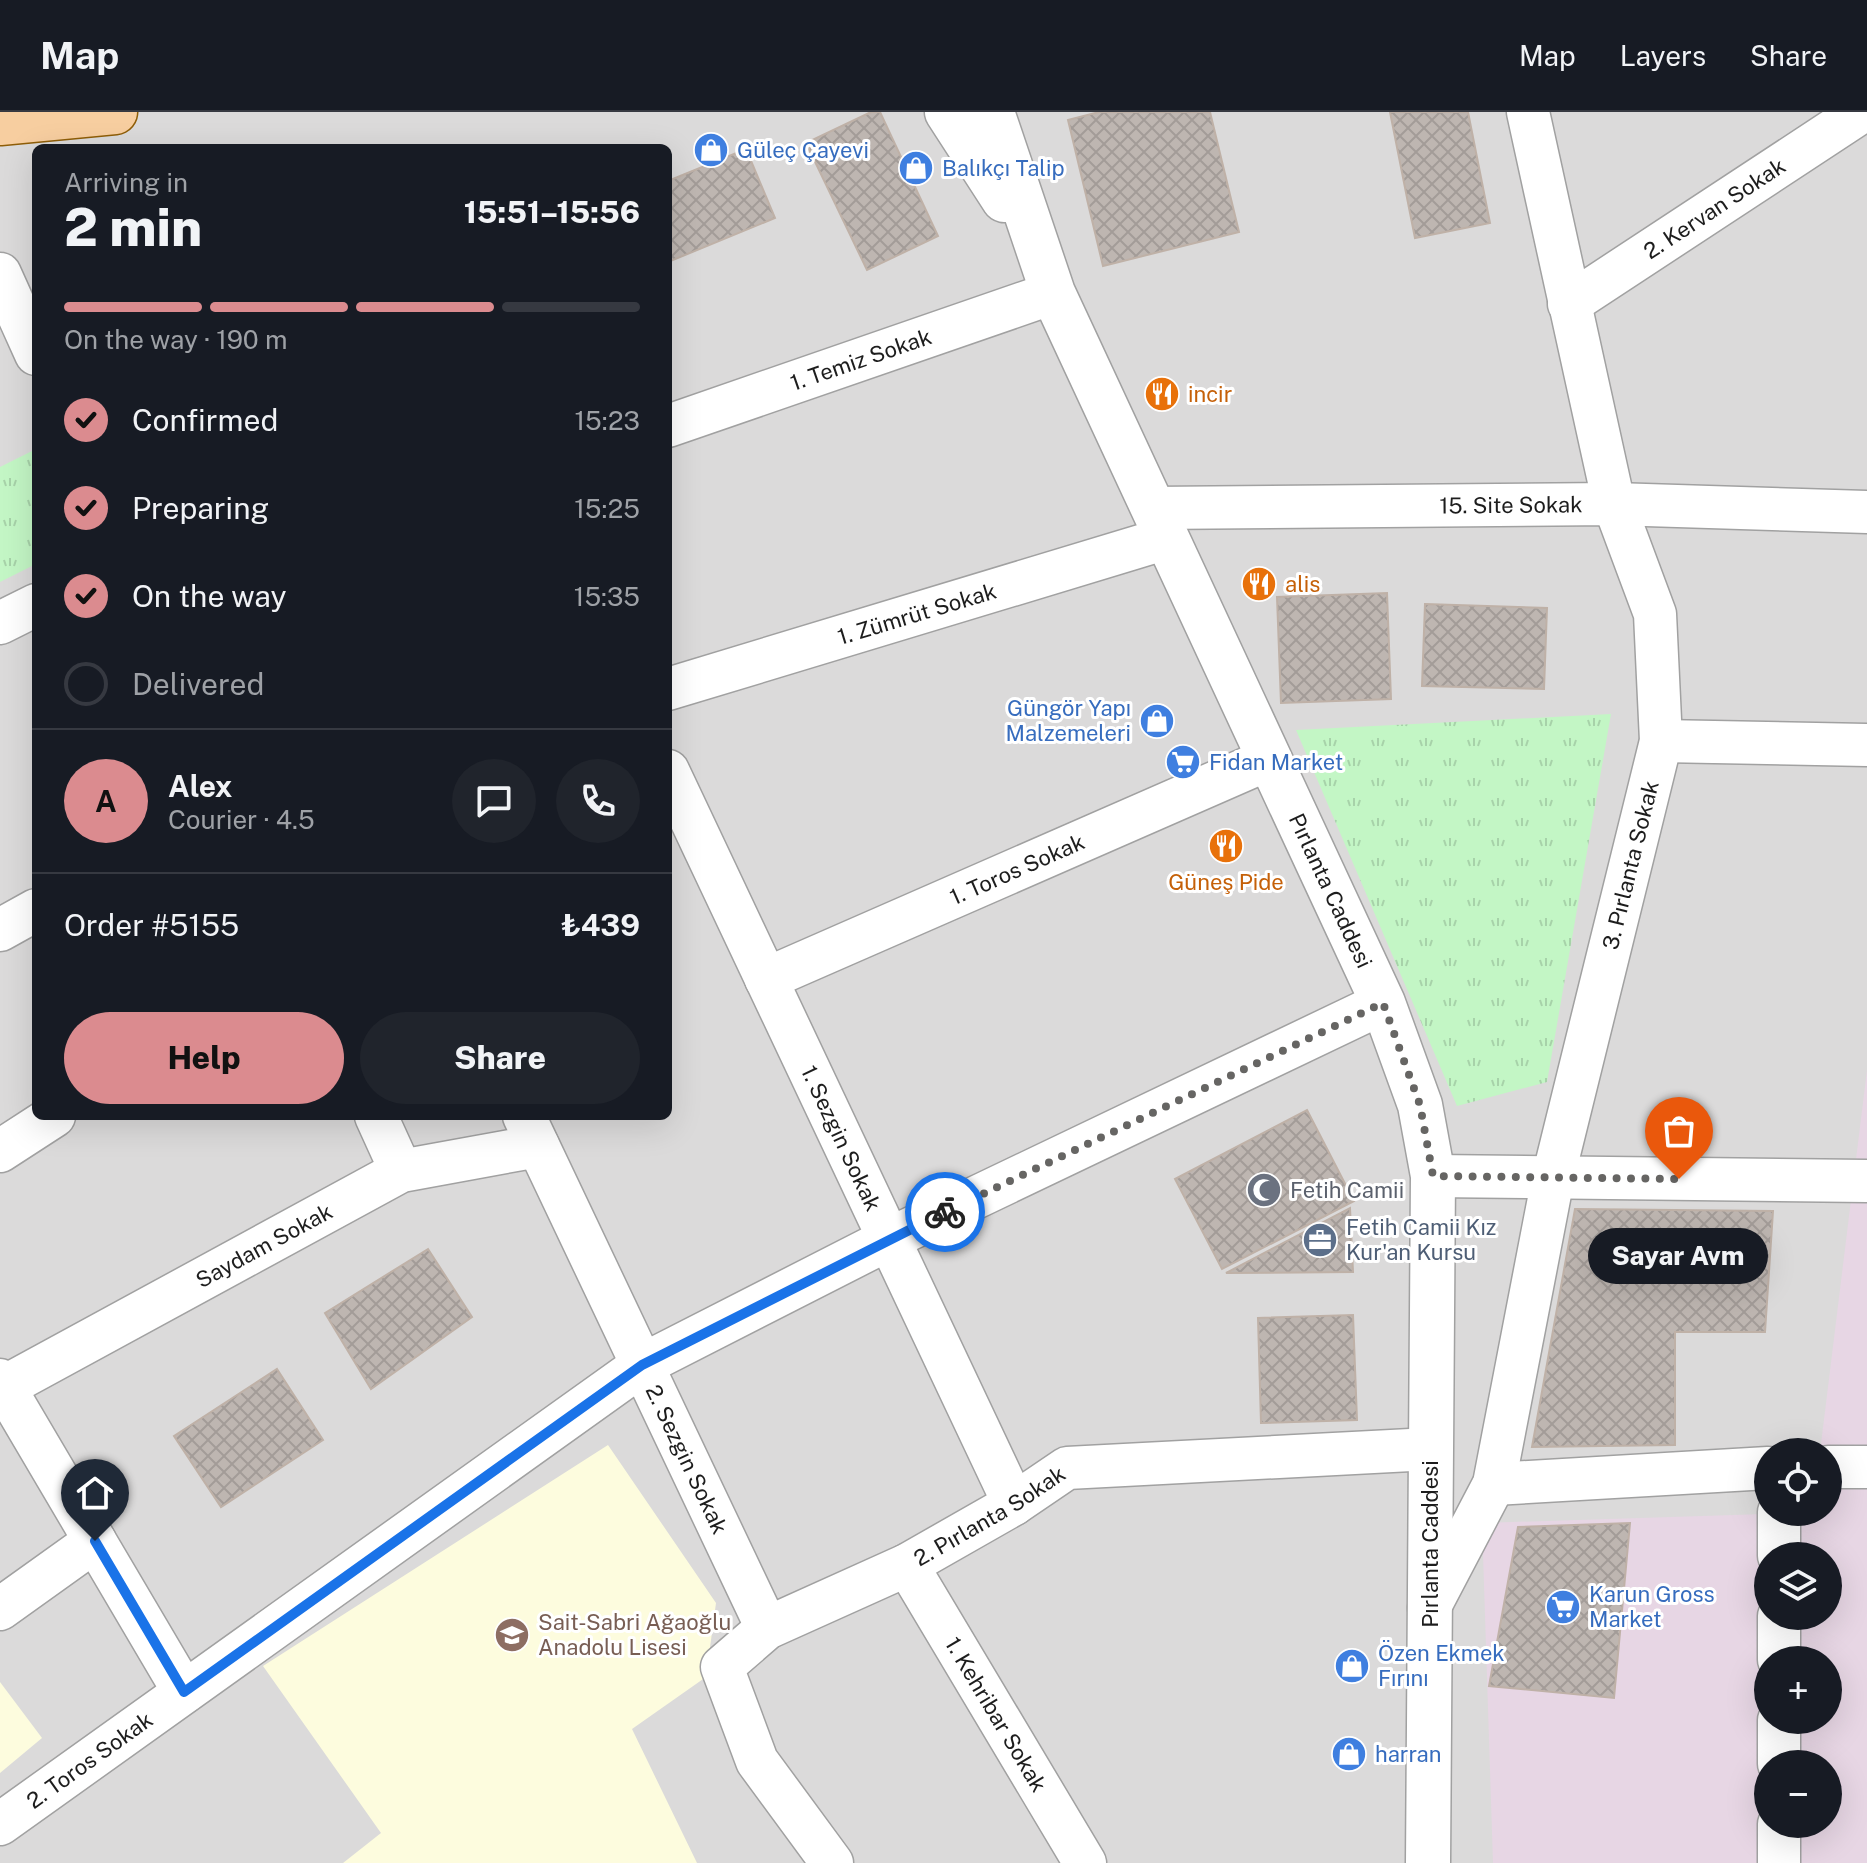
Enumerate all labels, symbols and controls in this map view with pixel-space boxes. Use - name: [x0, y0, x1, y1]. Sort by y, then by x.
- text: Map: [40, 33, 119, 78]
- text: Map: [1519, 39, 1576, 72]
- text: Layers: [1620, 39, 1706, 72]
- text: Share: [1750, 39, 1827, 72]
- shop icon: Güleç Çayevi: [692, 131, 730, 169]
- place label: Güleç Çayevi: [737, 137, 869, 163]
- shop icon: Balıkçı Talip: [897, 149, 935, 187]
- street label: 2. Kervan Sokak: [1639, 153, 1790, 264]
- place label: Balıkçı Talip: [942, 155, 1065, 181]
- text: Arriving in: [64, 167, 188, 198]
- text: 15:51–15:56: [464, 194, 640, 230]
- text: 2 min: [64, 197, 202, 258]
- street label: 1. Temiz Sokak: [787, 323, 935, 396]
- text: On the way · 190 m: [64, 324, 288, 355]
- restaurant icon: incir: [1143, 375, 1181, 413]
- place label: incir: [1188, 381, 1232, 407]
- icon: check: [64, 398, 108, 442]
- text: Confirmed: [132, 402, 278, 438]
- text: 15:23: [575, 405, 640, 436]
- icon: check: [64, 486, 108, 530]
- text: Preparing: [132, 490, 269, 526]
- street label: 15. Site Sokak: [1439, 491, 1583, 519]
- text: 15:25: [574, 493, 640, 524]
- restaurant icon: alis: [1240, 565, 1278, 603]
- place label: alis: [1285, 571, 1320, 597]
- icon: check: [64, 574, 108, 618]
- street label: 1. Zümrüt Sokak: [835, 577, 999, 650]
- text: On the way: [132, 578, 286, 614]
- text: 15:35: [574, 581, 640, 612]
- text: Delivered: [132, 666, 264, 702]
- place label: Güngör Yapı Malzemeleri: [1006, 695, 1131, 746]
- shop icon: Güngör Yapı Malzemeleri: [1138, 702, 1176, 740]
- supermarket icon: Fidan Market: [1164, 743, 1202, 781]
- place label: Fidan Market: [1209, 749, 1343, 775]
- button: chat: [452, 759, 536, 843]
- button: phone: [556, 759, 640, 843]
- text: Alex: [168, 768, 232, 804]
- street label: 3. Pırlanta Sokak: [1597, 778, 1664, 952]
- text: A: [95, 783, 117, 819]
- text: Courier · 4.5: [168, 804, 315, 835]
- street label: Pırlanta Caddesi: [1284, 809, 1378, 972]
- restaurant icon: Güneş Pide: [1207, 827, 1245, 865]
- street label: 1. Toros Sokak: [946, 828, 1088, 910]
- place label: Güneş Pide: [1168, 869, 1284, 895]
- text: Order #5155: [64, 907, 239, 943]
- text: ₺439: [561, 907, 640, 943]
- button: Help: [64, 1012, 344, 1104]
- button: Share: [360, 1012, 640, 1104]
- street label: 1. Sezgin Sokak: [796, 1061, 887, 1215]
- pin: [1645, 1097, 1713, 1179]
- icon: bag: [1657, 1109, 1701, 1153]
- mosque icon: Fetih Camii: [1245, 1171, 1283, 1209]
- courier: [905, 1172, 985, 1252]
- place label: Fetih Camii: [1290, 1177, 1404, 1203]
- icon: bike: [923, 1190, 967, 1234]
- street label: Saydam Sokak: [191, 1198, 337, 1293]
- place label: Fetih Camii Kız Kur'an Kursu: [1346, 1214, 1496, 1265]
- office icon: Fetih Camii Kız Kur'an Kursu: [1301, 1221, 1339, 1259]
- callout: Sayar Avm: [1589, 1227, 1769, 1283]
- text: Sayar Avm: [1612, 1240, 1744, 1271]
- street label: 2. Sezgin Sokak: [640, 1381, 733, 1538]
- map controls: [1754, 1438, 1842, 1838]
- button: locate: [1754, 1438, 1842, 1526]
- pin: [61, 1459, 129, 1541]
- street label: 2. Pırlanta Sokak: [909, 1460, 1070, 1571]
- street label: Pırlanta Caddesi: [1417, 1460, 1443, 1628]
- icon: home: [73, 1471, 117, 1515]
- button: layers: [1754, 1542, 1842, 1630]
- place label: Karun Gross Market: [1589, 1581, 1715, 1632]
- supermarket icon: Karun Gross Market: [1544, 1588, 1582, 1626]
- place label: Sait-Sabri Ağaoğlu Anadolu Lisesi: [538, 1609, 731, 1660]
- school or university icon: Sait-Sabri Ağaoğlu Anadolu Lisesi: [493, 1616, 531, 1654]
- street label: 1. Kehribar Sokak: [940, 1632, 1052, 1797]
- place label: Özen Ekmek Fırını: [1378, 1639, 1505, 1691]
- button: +: [1754, 1646, 1842, 1734]
- shop icon: Özen Ekmek Fırını: [1333, 1647, 1371, 1685]
- street label: 2. Toros Sokak: [22, 1706, 157, 1814]
- shop icon: harran: [1330, 1735, 1368, 1773]
- place label: harran: [1375, 1741, 1441, 1767]
- button: −: [1754, 1750, 1842, 1838]

